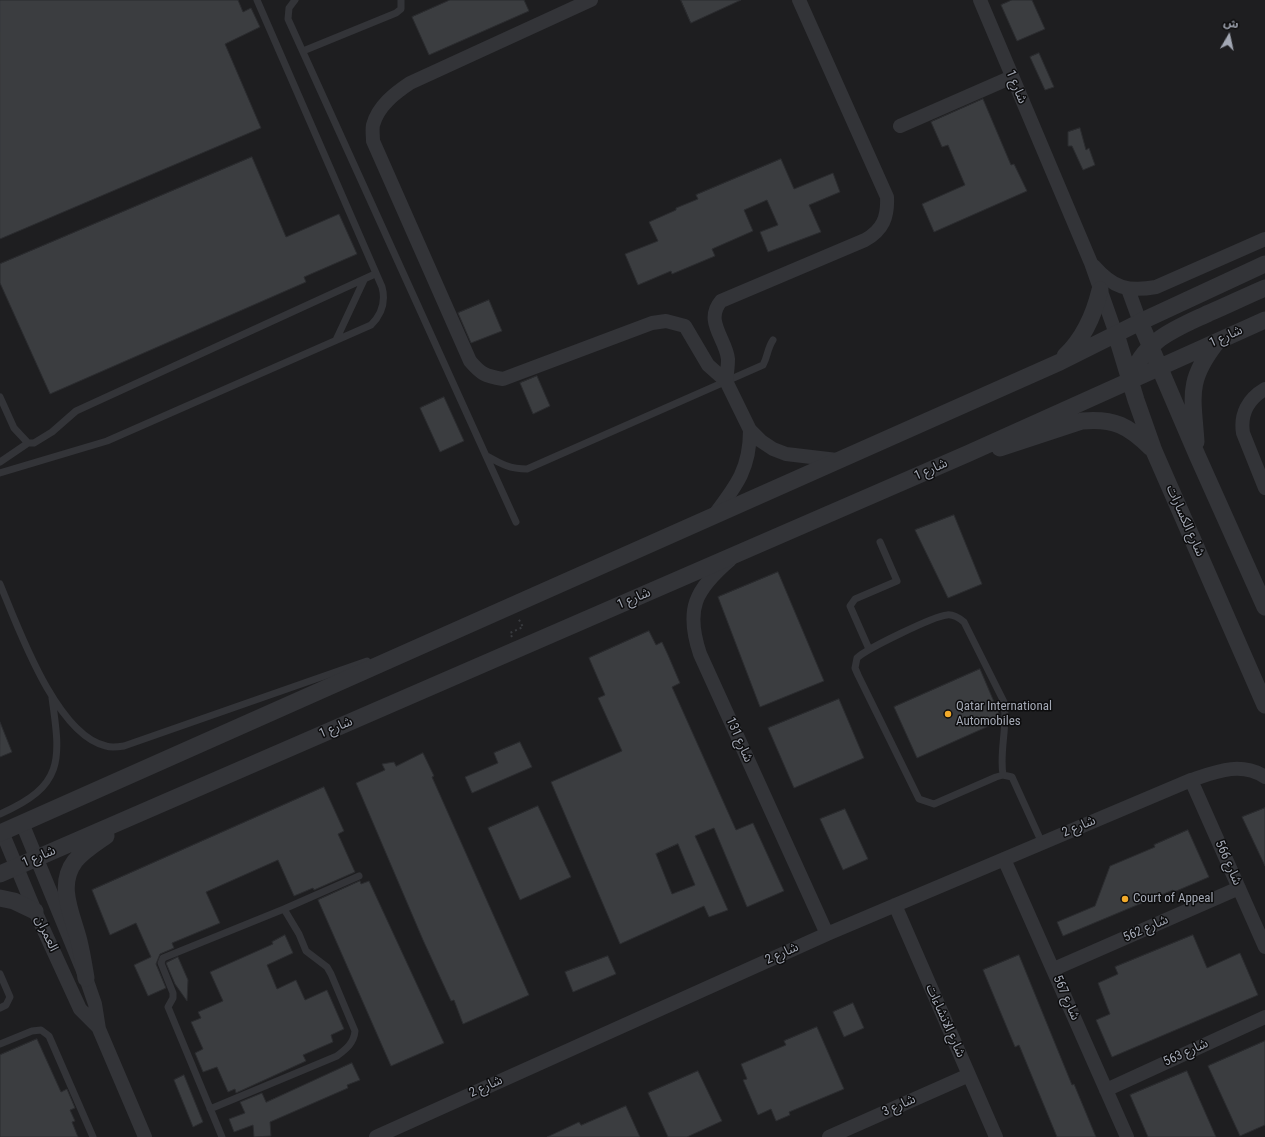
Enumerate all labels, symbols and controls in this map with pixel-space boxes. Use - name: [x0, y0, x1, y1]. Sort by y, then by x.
- north arrow: [1209, 16, 1249, 56]
- text: ش: [1222, 16, 1239, 31]
- street label: شارع 1: [1002, 68, 1030, 106]
- street label: شارع 1: [1207, 323, 1245, 351]
- street label: شارع 1: [912, 456, 950, 484]
- street label: شارع الكسارات: [1162, 483, 1208, 559]
- street label: شارع 1: [615, 585, 653, 613]
- place label: Qatar International Automobiles: [956, 699, 1052, 730]
- marker: Qatar International Automobiles: [943, 709, 953, 719]
- street label: شارع 1: [317, 714, 355, 742]
- street label: شارع 131: [722, 715, 756, 765]
- street label: شارع 2: [1060, 813, 1098, 841]
- street label: شارع 566: [1211, 838, 1245, 888]
- street label: شارع 1: [20, 843, 58, 871]
- place label: Court of Appeal: [1133, 891, 1214, 907]
- marker: Court of Appeal: [1120, 894, 1130, 904]
- street label: شارع 562: [1121, 912, 1171, 946]
- street label: العمران: [31, 914, 61, 954]
- street label: شارع 2: [763, 940, 801, 968]
- street label: شارع 567: [1049, 973, 1083, 1023]
- street label: شارع الانشاءات: [922, 982, 968, 1060]
- street label: شارع 563: [1161, 1036, 1211, 1070]
- street label: شارع 2: [467, 1073, 505, 1101]
- street label: شارع 3: [880, 1092, 918, 1120]

